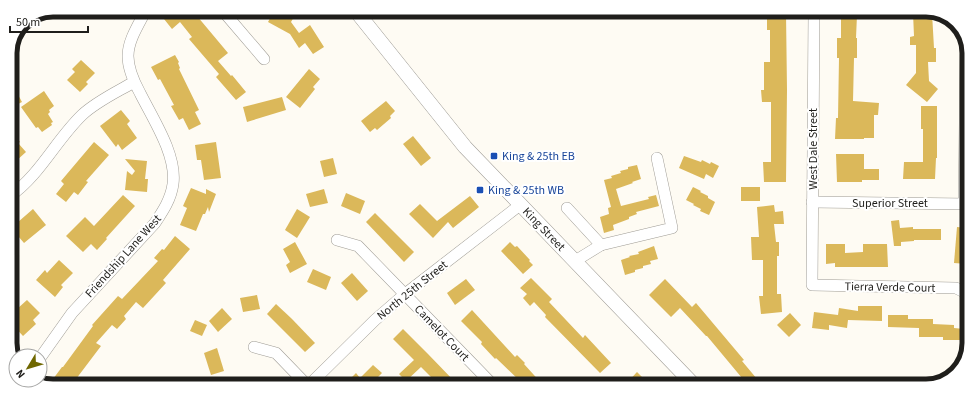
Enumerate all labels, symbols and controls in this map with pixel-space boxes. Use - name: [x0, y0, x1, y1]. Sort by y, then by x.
- scale bar: [10, 8, 88, 34]
- text: 50 m: [16, 14, 40, 31]
- street label: West Dale Street: [805, 108, 822, 190]
- place label: King & 25th EB: [502, 148, 575, 165]
- marker: King & 25th EB: [489, 151, 499, 161]
- place label: King & 25th WB: [488, 182, 564, 199]
- marker: King & 25th WB: [475, 185, 485, 195]
- street label: Superior Street: [852, 195, 928, 212]
- street label: King Street: [518, 204, 569, 255]
- street label: Friendship Lane West: [81, 211, 165, 302]
- street label: North 25th Street: [373, 257, 451, 324]
- street label: Tierra Verde Court: [844, 278, 936, 297]
- street label: Camelot Court: [410, 301, 473, 365]
- north arrow: [8, 348, 48, 388]
- text: N: [12, 366, 29, 381]

